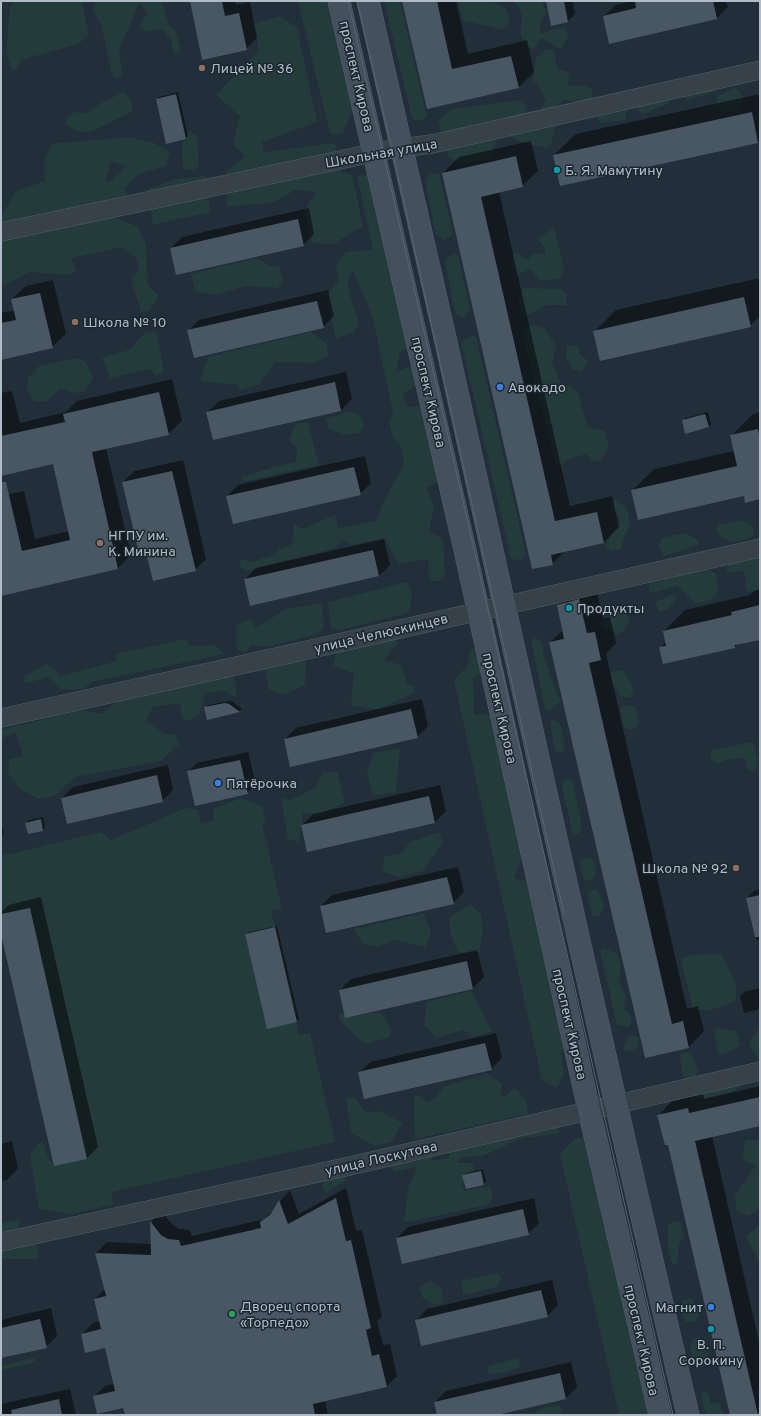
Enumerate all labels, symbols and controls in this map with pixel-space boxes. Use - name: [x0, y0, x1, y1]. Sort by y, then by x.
- street label: проспект Кирова: [335, 19, 377, 133]
- place label: Лицей № 36: [210, 61, 293, 78]
- marker: Лицей № 36: [197, 63, 207, 73]
- street label: Школьная улица: [324, 136, 439, 173]
- place label: Б. Я. Мамутину: [565, 163, 663, 180]
- marker: Б. Я. Мамутину: [552, 165, 562, 175]
- place label: Школа № 10: [83, 315, 167, 332]
- marker: Школа № 10: [70, 317, 80, 327]
- street label: проспект Кирова: [407, 335, 449, 449]
- place label: Авокадо: [508, 380, 566, 397]
- marker: Авокадо: [495, 382, 505, 392]
- place label: НГПУ им. К. Минина: [108, 528, 176, 561]
- marker: НГПУ им. К. Минина: [95, 538, 105, 548]
- place label: Продукты: [577, 601, 644, 618]
- marker: Продукты: [564, 603, 574, 613]
- street label: улица Челюскинцев: [313, 611, 450, 658]
- street label: проспект Кирова: [478, 651, 520, 765]
- place label: Пятёрочка: [226, 776, 297, 793]
- marker: Пятёрочка: [213, 778, 223, 788]
- place label: Школа № 92: [642, 861, 728, 878]
- marker: Школа № 92: [731, 863, 741, 873]
- street label: проспект Кирова: [548, 967, 590, 1081]
- street label: улица Лоскутова: [324, 1138, 439, 1181]
- street label: проспект Кирова: [620, 1283, 662, 1397]
- place label: Дворец спорта «Торпедо»: [240, 1299, 340, 1332]
- place label: Магнит: [656, 1300, 703, 1317]
- marker: Магнит: [706, 1302, 716, 1312]
- marker: Дворец спорта «Торпедо»: [227, 1309, 237, 1319]
- marker: В. П. Сорокину: [706, 1324, 716, 1334]
- place label: В. П. Сорокину: [678, 1337, 744, 1370]

